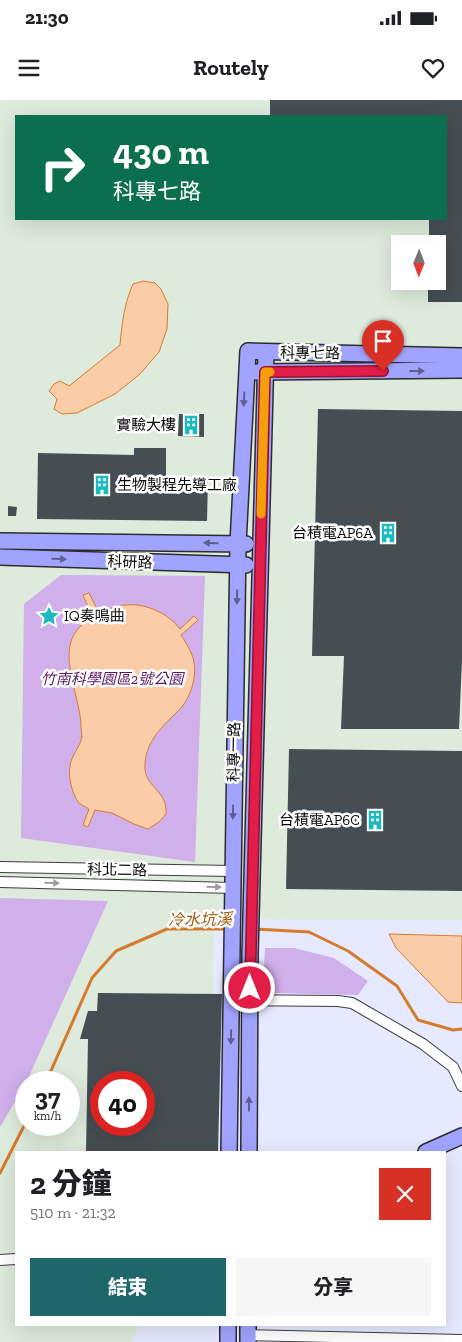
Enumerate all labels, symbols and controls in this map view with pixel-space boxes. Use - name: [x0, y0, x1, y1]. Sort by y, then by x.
- text: 21:30: [25, 6, 69, 29]
- icon: menu: [15, 54, 43, 82]
- text: Routely: [193, 54, 269, 81]
- icon: heart: [419, 54, 447, 82]
- text: 430 m: [113, 131, 209, 173]
- icon: right: [30, 135, 95, 200]
- text: 科專七路: [113, 178, 201, 205]
- north arrow: [391, 235, 446, 290]
- map controls: [391, 235, 446, 290]
- pin: [362, 320, 404, 371]
- icon: arrive: [369, 327, 397, 355]
- street label: 科專七路: [280, 343, 340, 363]
- one-way arrow: [409, 367, 425, 375]
- one-way arrow: [240, 392, 248, 408]
- building icon: 實驗大樓: [180, 414, 202, 436]
- place label: 實驗大樓: [116, 416, 176, 434]
- building icon: 生物製程先導工廠: [91, 474, 113, 496]
- place label: 生物製程先導工廠: [117, 476, 237, 494]
- building icon: 台積電AP6A: [377, 522, 399, 544]
- place label: 台積電AP6A: [292, 524, 373, 542]
- one-way arrow: [203, 539, 219, 547]
- street label: 科研路: [107, 552, 153, 572]
- one-way arrow: [51, 555, 67, 563]
- one-way arrow: [233, 589, 241, 605]
- place icon: IQ奏鳴曲: [38, 605, 60, 627]
- place label: IQ奏鳴曲: [64, 607, 125, 625]
- park label: 竹南科學園區2號公園: [41, 670, 185, 688]
- street label: 科專一路: [224, 722, 244, 782]
- one-way arrow: [229, 804, 237, 820]
- building icon: 台積電AP6C: [364, 809, 386, 831]
- place label: 台積電AP6C: [279, 811, 360, 829]
- street label: 科北二路: [87, 860, 147, 880]
- one-way arrow: [44, 880, 60, 888]
- one-way arrow: [206, 884, 222, 892]
- water label: 冷水坑溪: [168, 909, 234, 930]
- position arrow: [223, 961, 275, 1013]
- one-way arrow: [227, 1029, 235, 1045]
- speed limit sign: 40: [90, 1071, 155, 1136]
- text: 37: [35, 1082, 60, 1112]
- one-way arrow: [245, 1096, 253, 1112]
- text: km/h: [34, 1109, 61, 1123]
- text: 2 分鐘: [30, 1166, 112, 1202]
- button: close: [379, 1168, 431, 1220]
- text: 510 m · 21:32: [30, 1203, 116, 1222]
- button: 結束: [30, 1258, 226, 1316]
- button: 分享: [236, 1258, 431, 1316]

